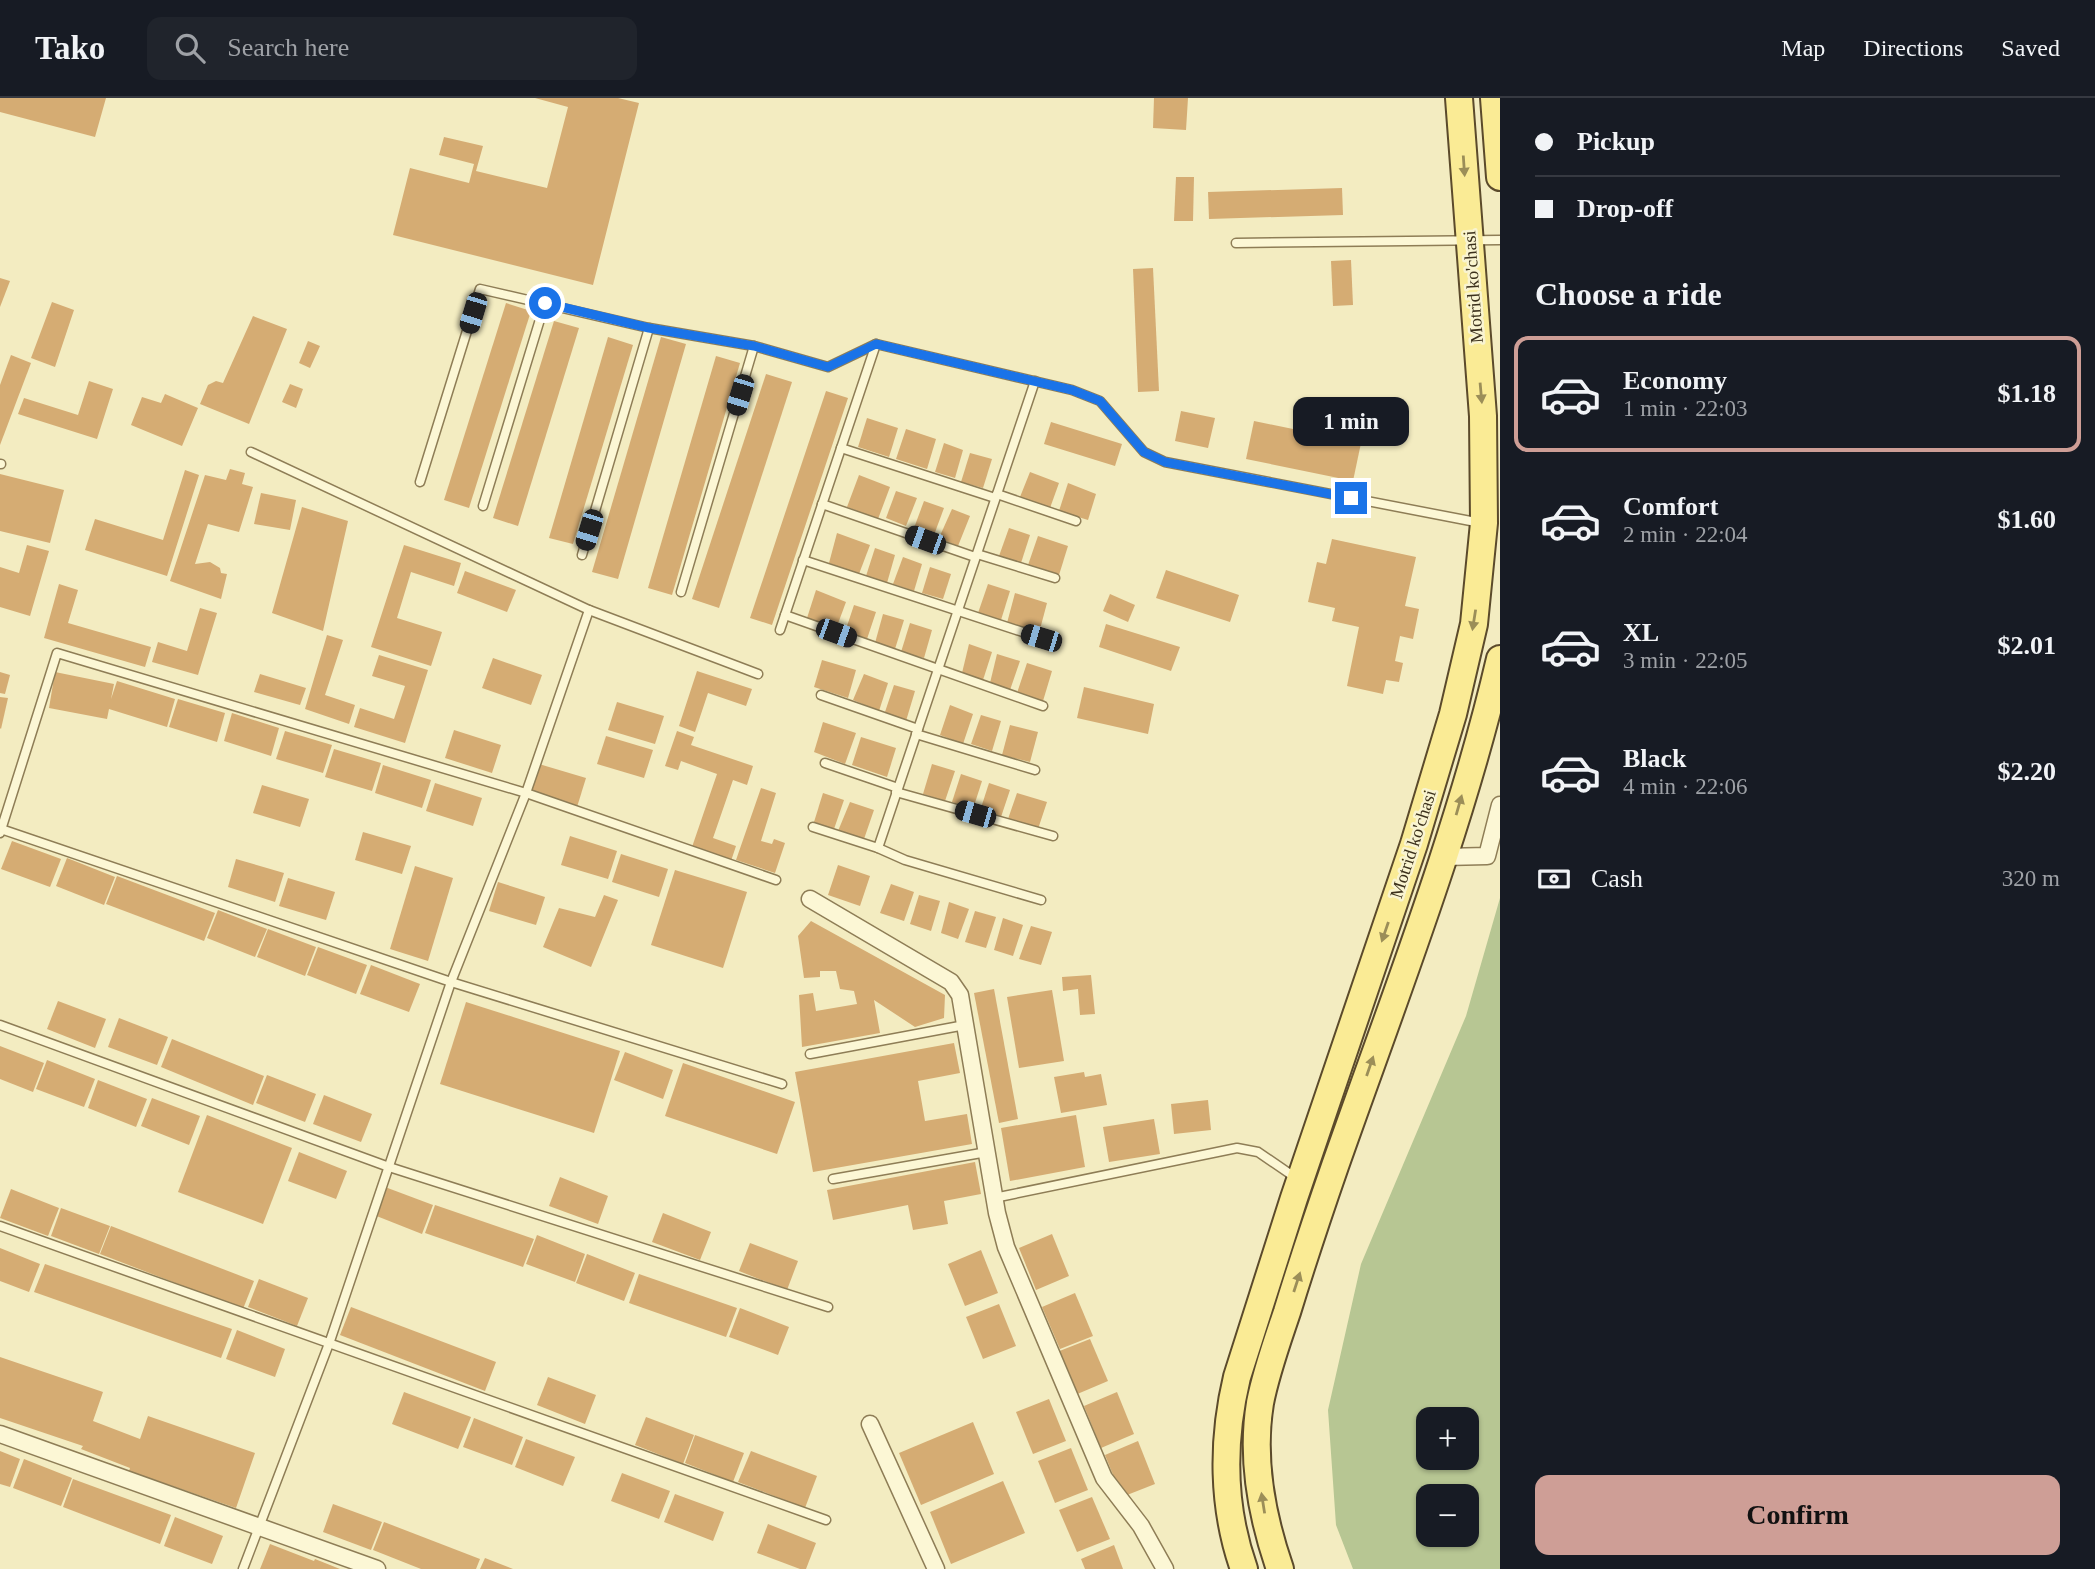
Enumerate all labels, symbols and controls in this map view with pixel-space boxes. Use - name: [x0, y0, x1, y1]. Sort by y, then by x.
- search box: [147, 17, 637, 80]
- icon: search: [171, 29, 209, 67]
- text: Tako: [35, 30, 105, 66]
- text: Search here: [227, 33, 349, 62]
- text: Map: [1781, 35, 1825, 61]
- text: Directions: [1863, 35, 1963, 61]
- text: Saved: [2001, 35, 2060, 61]
- text: Pickup: [1577, 127, 1655, 156]
- one-way arrow: [1459, 155, 1470, 177]
- text: Drop-off: [1577, 194, 1673, 223]
- street label: Motrid ko'chasi: [1459, 230, 1487, 344]
- text: Choose a ride: [1535, 276, 1722, 312]
- route start: [529, 287, 561, 319]
- car: [457, 290, 490, 336]
- icon: car: [1539, 363, 1602, 426]
- text: Economy: [1623, 366, 1727, 395]
- car: [724, 372, 757, 418]
- text: $1.18: [1998, 379, 2056, 408]
- one-way arrow: [1476, 382, 1487, 404]
- callout: 1 min: [1293, 396, 1409, 446]
- text: 1 min · 22:03: [1623, 396, 1748, 421]
- text: 1 min: [1323, 409, 1379, 434]
- route end: [1335, 482, 1367, 514]
- icon: car: [1539, 489, 1602, 552]
- text: Comfort: [1623, 492, 1718, 521]
- text: $1.60: [1998, 505, 2056, 534]
- car: [573, 507, 606, 553]
- text: 2 min · 22:04: [1623, 522, 1748, 547]
- car: [902, 523, 949, 557]
- one-way arrow: [1468, 609, 1479, 631]
- icon: car: [1539, 615, 1602, 678]
- car: [813, 616, 860, 650]
- text: XL: [1623, 618, 1659, 647]
- car: [1018, 622, 1065, 654]
- text: $2.01: [1998, 631, 2056, 660]
- text: 3 min · 22:05: [1623, 648, 1748, 673]
- icon: car: [1539, 741, 1602, 804]
- text: Black: [1623, 744, 1687, 773]
- text: $2.20: [1998, 757, 2056, 786]
- text: 4 min · 22:06: [1623, 774, 1748, 799]
- street label: Motrid ko'chasi: [1386, 787, 1440, 901]
- one-way arrow: [1454, 794, 1464, 815]
- car: [952, 798, 999, 830]
- icon: cash: [1535, 860, 1573, 898]
- text: Cash: [1591, 864, 1643, 893]
- text: 320 m: [2002, 866, 2060, 891]
- one-way arrow: [1379, 922, 1389, 943]
- one-way arrow: [1365, 1056, 1376, 1077]
- one-way arrow: [1292, 1271, 1302, 1292]
- map controls: [1416, 1407, 1479, 1547]
- button: +: [1416, 1407, 1479, 1470]
- button: Confirm: [1535, 1475, 2060, 1555]
- button: −: [1416, 1484, 1479, 1547]
- one-way arrow: [1257, 1492, 1268, 1514]

